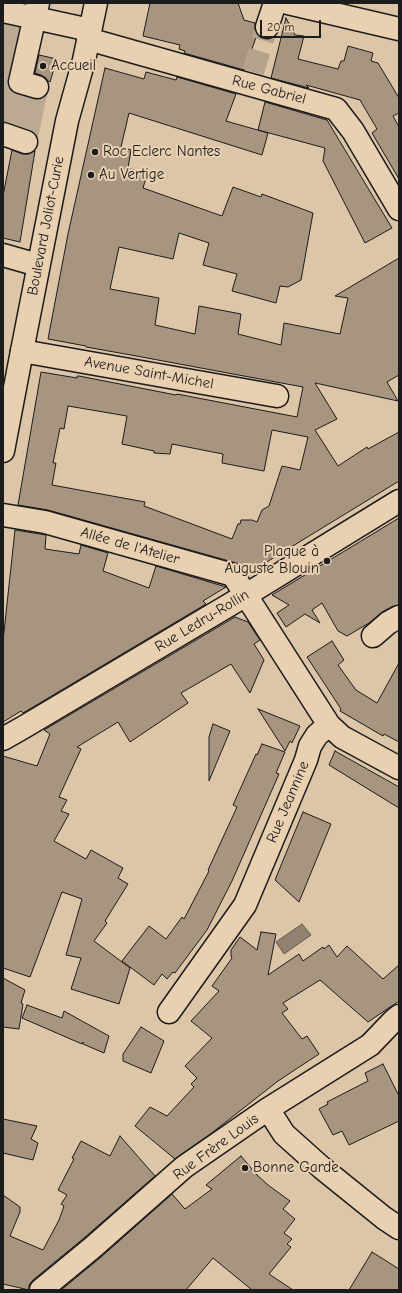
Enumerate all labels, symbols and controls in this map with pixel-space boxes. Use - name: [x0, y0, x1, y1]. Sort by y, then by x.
- scale bar: [262, 12, 323, 38]
- text: 20 m: [267, 20, 295, 34]
- place label: Accueil: [51, 57, 96, 75]
- marker: Accueil: [38, 61, 48, 71]
- street label: Rue Gabriel: [230, 71, 308, 109]
- place label: Roc Eclerc Nantes: [103, 143, 220, 161]
- marker: Roc Eclerc Nantes: [90, 147, 100, 157]
- street label: Boulevard Joliot-Curie: [24, 155, 68, 297]
- place label: Au Vertige: [99, 166, 164, 184]
- marker: Au Vertige: [86, 170, 96, 180]
- street label: Avenue Saint-Michel: [83, 353, 215, 393]
- street label: Allée de l'Atelier: [78, 523, 182, 569]
- place label: Plaque à Auguste Blouin: [225, 543, 319, 578]
- marker: Plaque à Auguste Blouin: [322, 556, 332, 566]
- street label: Rue Ledru-Rollin: [152, 586, 252, 656]
- street label: Rue Jeannine: [263, 758, 313, 846]
- street label: Rue Frère Louis: [170, 1110, 262, 1184]
- place label: Bonne Garde: [253, 1159, 339, 1177]
- marker: Bonne Garde: [240, 1163, 250, 1173]

